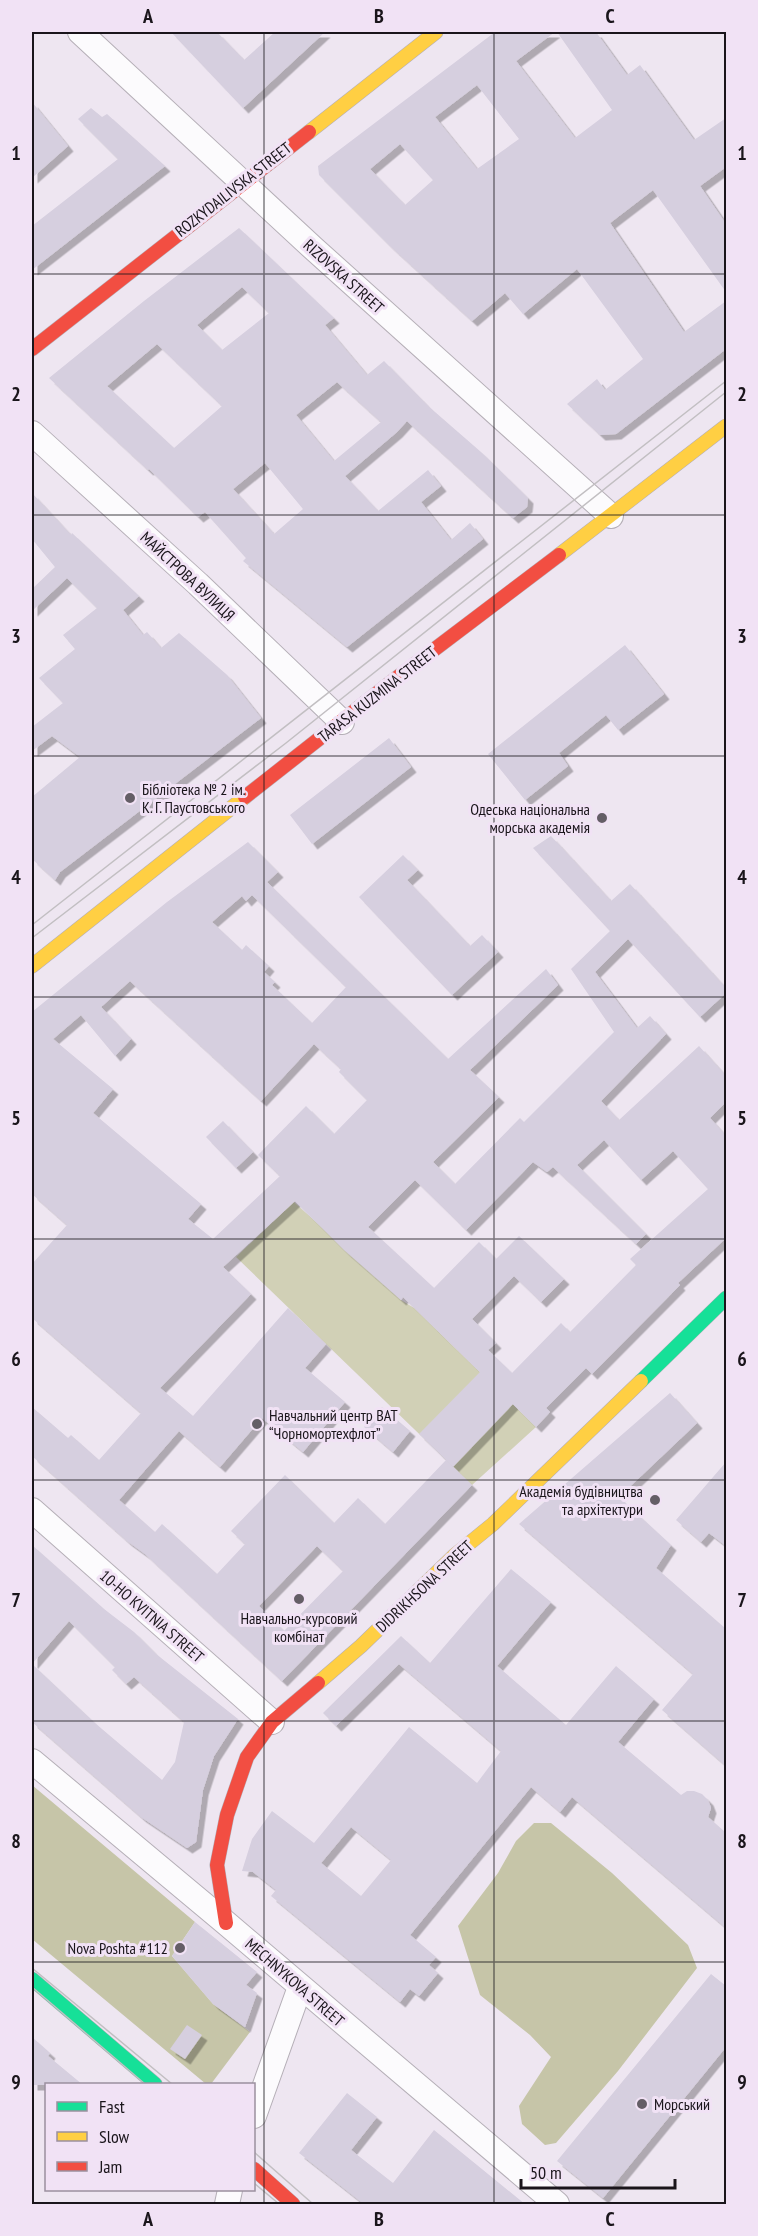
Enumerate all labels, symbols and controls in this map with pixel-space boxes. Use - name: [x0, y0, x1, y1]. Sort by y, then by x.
- text: A: [142, 3, 154, 29]
- text: B: [374, 3, 384, 29]
- text: C: [605, 3, 615, 29]
- street label: ROZKYDAILIVSKA STREET: [171, 137, 295, 241]
- text: 1: [11, 140, 21, 166]
- text: 1: [737, 140, 747, 166]
- street label: RIZOVSKA STREET: [300, 235, 388, 317]
- text: 2: [11, 381, 21, 407]
- text: 2: [737, 381, 747, 407]
- street label: МАЙСТРОВА ВУЛИЦЯ: [137, 527, 239, 625]
- text: 3: [11, 623, 21, 649]
- text: 3: [737, 623, 747, 649]
- street label: TARASA KUZMINA STREET: [314, 642, 440, 746]
- place label: Бібліотека № 2 ім. К. Г. Паустовського: [142, 779, 246, 817]
- marker: Бібліотека № 2 ім. К. Г. Паустовського: [123, 791, 137, 805]
- place label: Одеська національна морська академія: [470, 799, 590, 837]
- marker: Одеська національна морська академія: [595, 811, 609, 825]
- text: 4: [11, 864, 21, 890]
- text: 4: [737, 864, 747, 890]
- text: 5: [11, 1105, 21, 1131]
- text: 5: [737, 1105, 747, 1131]
- text: 6: [11, 1346, 21, 1372]
- text: 6: [737, 1346, 747, 1372]
- place label: Навчальний центр ВАТ “Чорномортехфлот”: [269, 1405, 398, 1443]
- marker: Навчальний центр ВАТ “Чорномортехфлот”: [250, 1417, 264, 1431]
- place label: Академія будівництва та архітектури: [519, 1481, 643, 1519]
- marker: Академія будівництва та архітектури: [648, 1493, 662, 1507]
- street label: DIDRIKHSONA STREET: [371, 1536, 477, 1636]
- street label: 10-HO KVITNIA STREET: [96, 1565, 208, 1667]
- text: 7: [11, 1587, 21, 1613]
- text: 7: [737, 1587, 747, 1613]
- marker: Навчально-курсовий комбінат: [292, 1592, 306, 1606]
- place label: Навчально-курсовий комбінат: [240, 1608, 358, 1646]
- text: 8: [11, 1828, 21, 1854]
- text: 8: [737, 1828, 747, 1854]
- street label: MECHNYKOVA STREET: [241, 1934, 349, 2030]
- place label: Nova Poshta #112: [68, 1938, 168, 1958]
- marker: Nova Poshta #112: [173, 1941, 187, 1955]
- text: 9: [11, 2069, 21, 2095]
- text: 9: [737, 2069, 747, 2095]
- legend: [45, 2083, 255, 2191]
- place label: Морський: [654, 2094, 710, 2114]
- text: Fast: [99, 2095, 125, 2118]
- marker: Морський: [635, 2097, 649, 2111]
- text: Slow: [99, 2125, 130, 2148]
- scale bar: [521, 2152, 676, 2190]
- text: Jam: [98, 2155, 122, 2178]
- text: 50 m: [530, 2161, 562, 2184]
- text: A: [142, 2206, 154, 2232]
- text: B: [374, 2206, 384, 2232]
- text: C: [605, 2206, 615, 2232]

